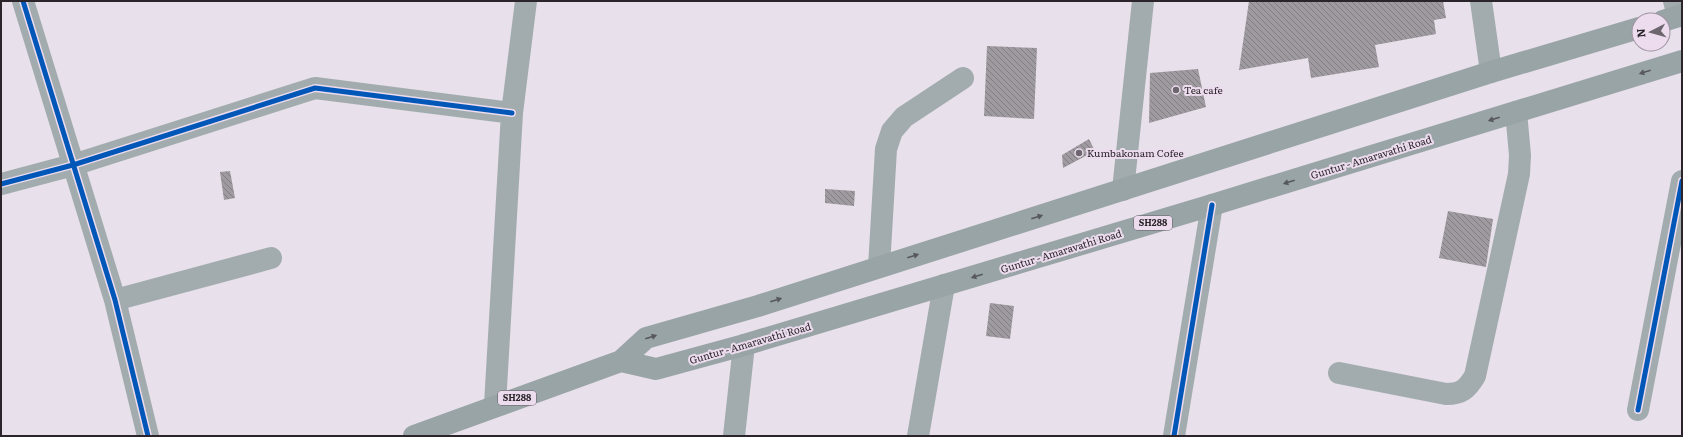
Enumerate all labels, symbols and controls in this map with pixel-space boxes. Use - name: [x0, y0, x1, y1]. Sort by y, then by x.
- north arrow: [1631, 12, 1671, 52]
- text: N: [1632, 28, 1648, 39]
- one-way arrow: [1638, 69, 1650, 75]
- place label: Tea cafe: [1184, 82, 1223, 97]
- marker: Tea cafe: [1171, 85, 1181, 95]
- one-way arrow: [1487, 116, 1499, 122]
- street label: Guntur - Amaravathi Road: [1309, 131, 1433, 182]
- place label: Kumbakonam Cofee: [1087, 145, 1184, 160]
- marker: Kumbakonam Cofee: [1074, 148, 1084, 158]
- one-way arrow: [1283, 179, 1295, 185]
- one-way arrow: [1031, 214, 1043, 220]
- road number: SH288: [1134, 216, 1172, 230]
- street label: Guntur - Amaravathi Road: [999, 225, 1123, 276]
- one-way arrow: [907, 253, 919, 259]
- one-way arrow: [971, 273, 983, 279]
- one-way arrow: [770, 297, 782, 303]
- street label: Guntur - Amaravathi Road: [687, 318, 812, 367]
- one-way arrow: [646, 334, 658, 340]
- road number: SH288: [498, 391, 536, 405]

